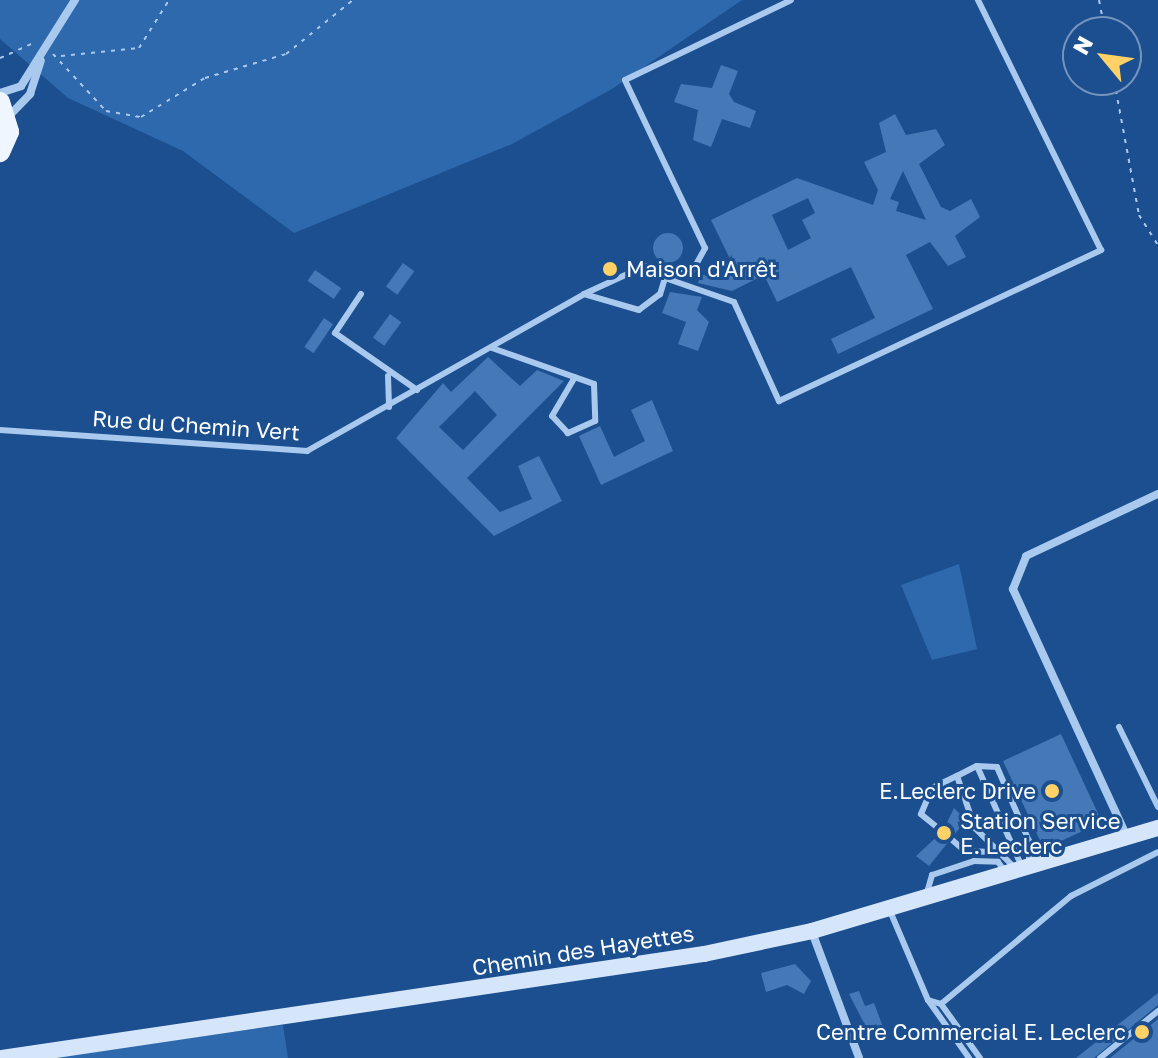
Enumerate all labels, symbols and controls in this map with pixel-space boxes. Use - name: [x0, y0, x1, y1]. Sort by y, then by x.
- north arrow: [1062, 16, 1142, 96]
- text: N: [1066, 31, 1098, 59]
- place label: Maison d'Arrêt: [626, 256, 777, 282]
- marker: Maison d'Arrêt: [601, 260, 619, 278]
- street label: Rue du Chemin Vert: [91, 405, 301, 445]
- place label: E.Leclerc Drive: [879, 778, 1036, 804]
- marker: E.Leclerc Drive: [1043, 782, 1061, 800]
- place label: Station Service E. Leclerc: [960, 807, 1121, 858]
- marker: Station Service E. Leclerc: [935, 824, 953, 842]
- street label: Chemin des Hayettes: [470, 919, 696, 981]
- place label: Centre Commercial E. Leclerc: [816, 1019, 1126, 1045]
- marker: Centre Commercial E. Leclerc: [1133, 1023, 1151, 1041]

